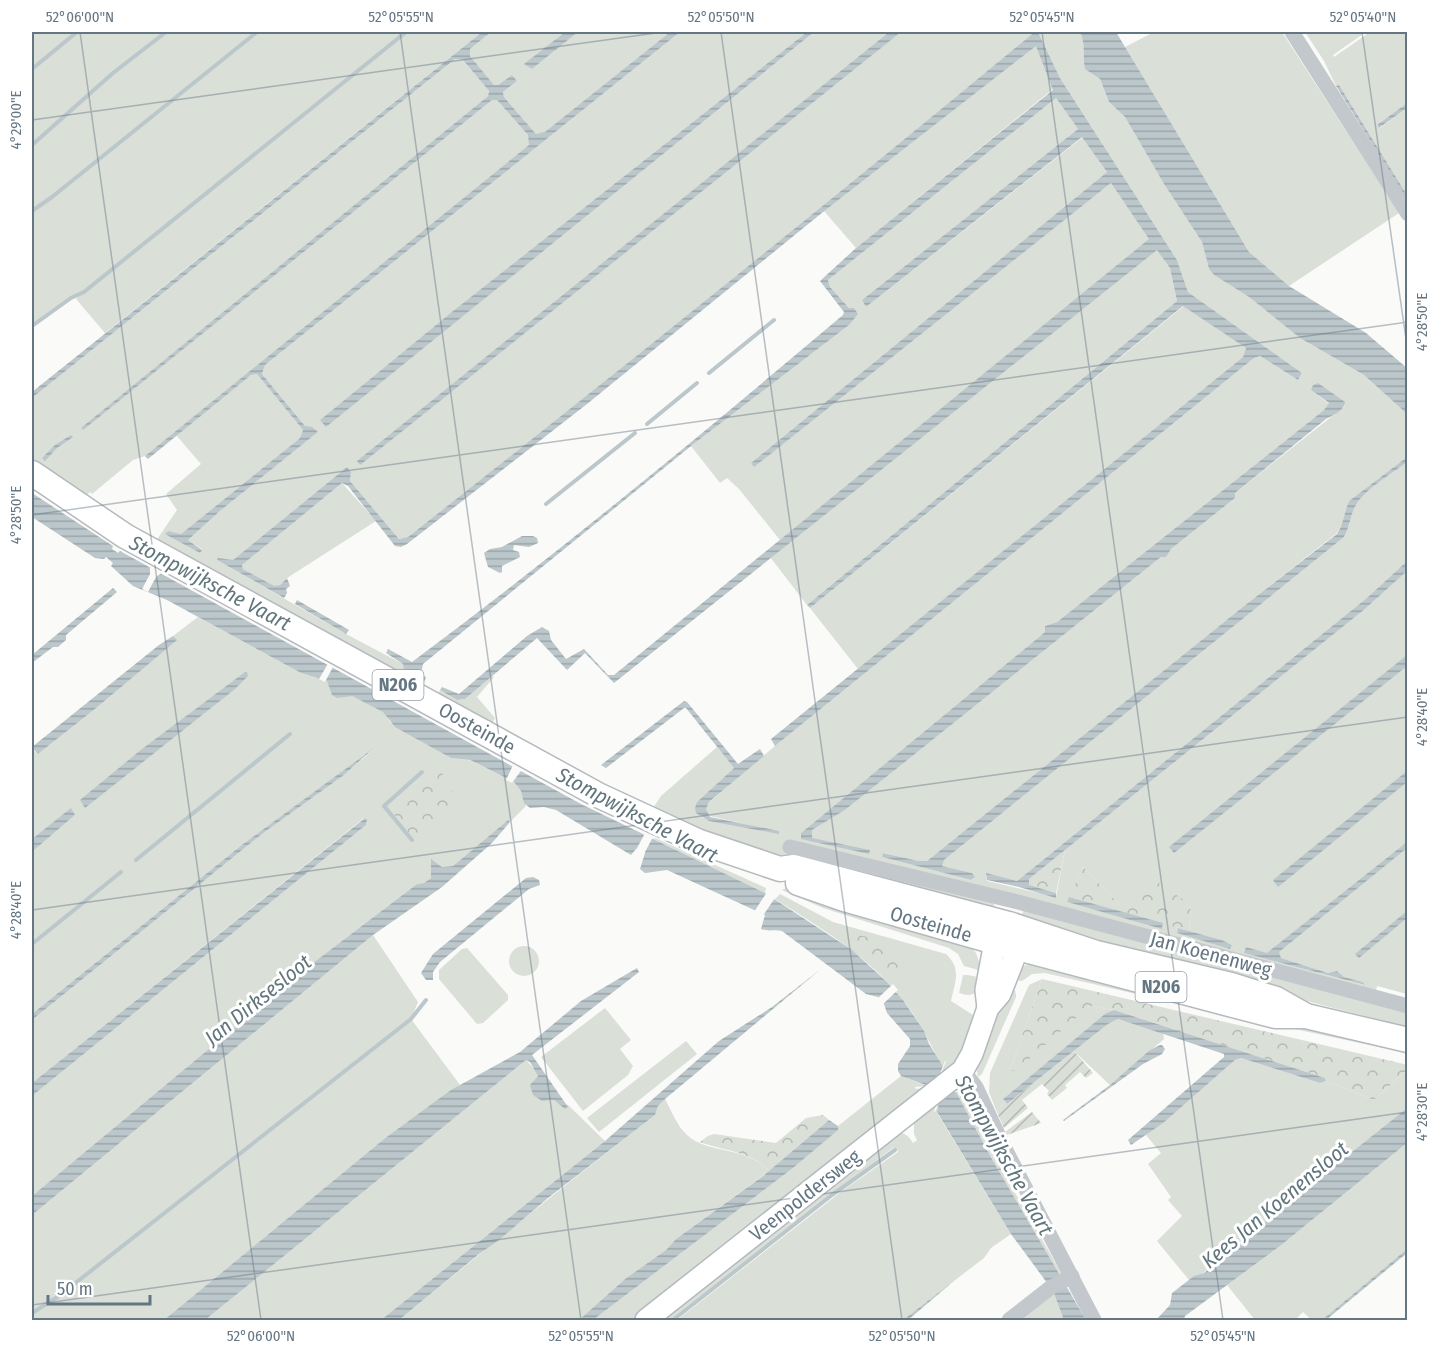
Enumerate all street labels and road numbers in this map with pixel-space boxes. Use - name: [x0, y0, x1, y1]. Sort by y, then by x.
- road number: N206: [372, 670, 424, 700]
- street label: Oosteinde: [434, 697, 520, 759]
- street label: Oosteinde: [887, 901, 975, 947]
- street label: Jan Koenenweg: [1148, 926, 1275, 982]
- road number: N206: [1136, 972, 1186, 1002]
- street label: Veenpoldersweg: [745, 1144, 866, 1246]

